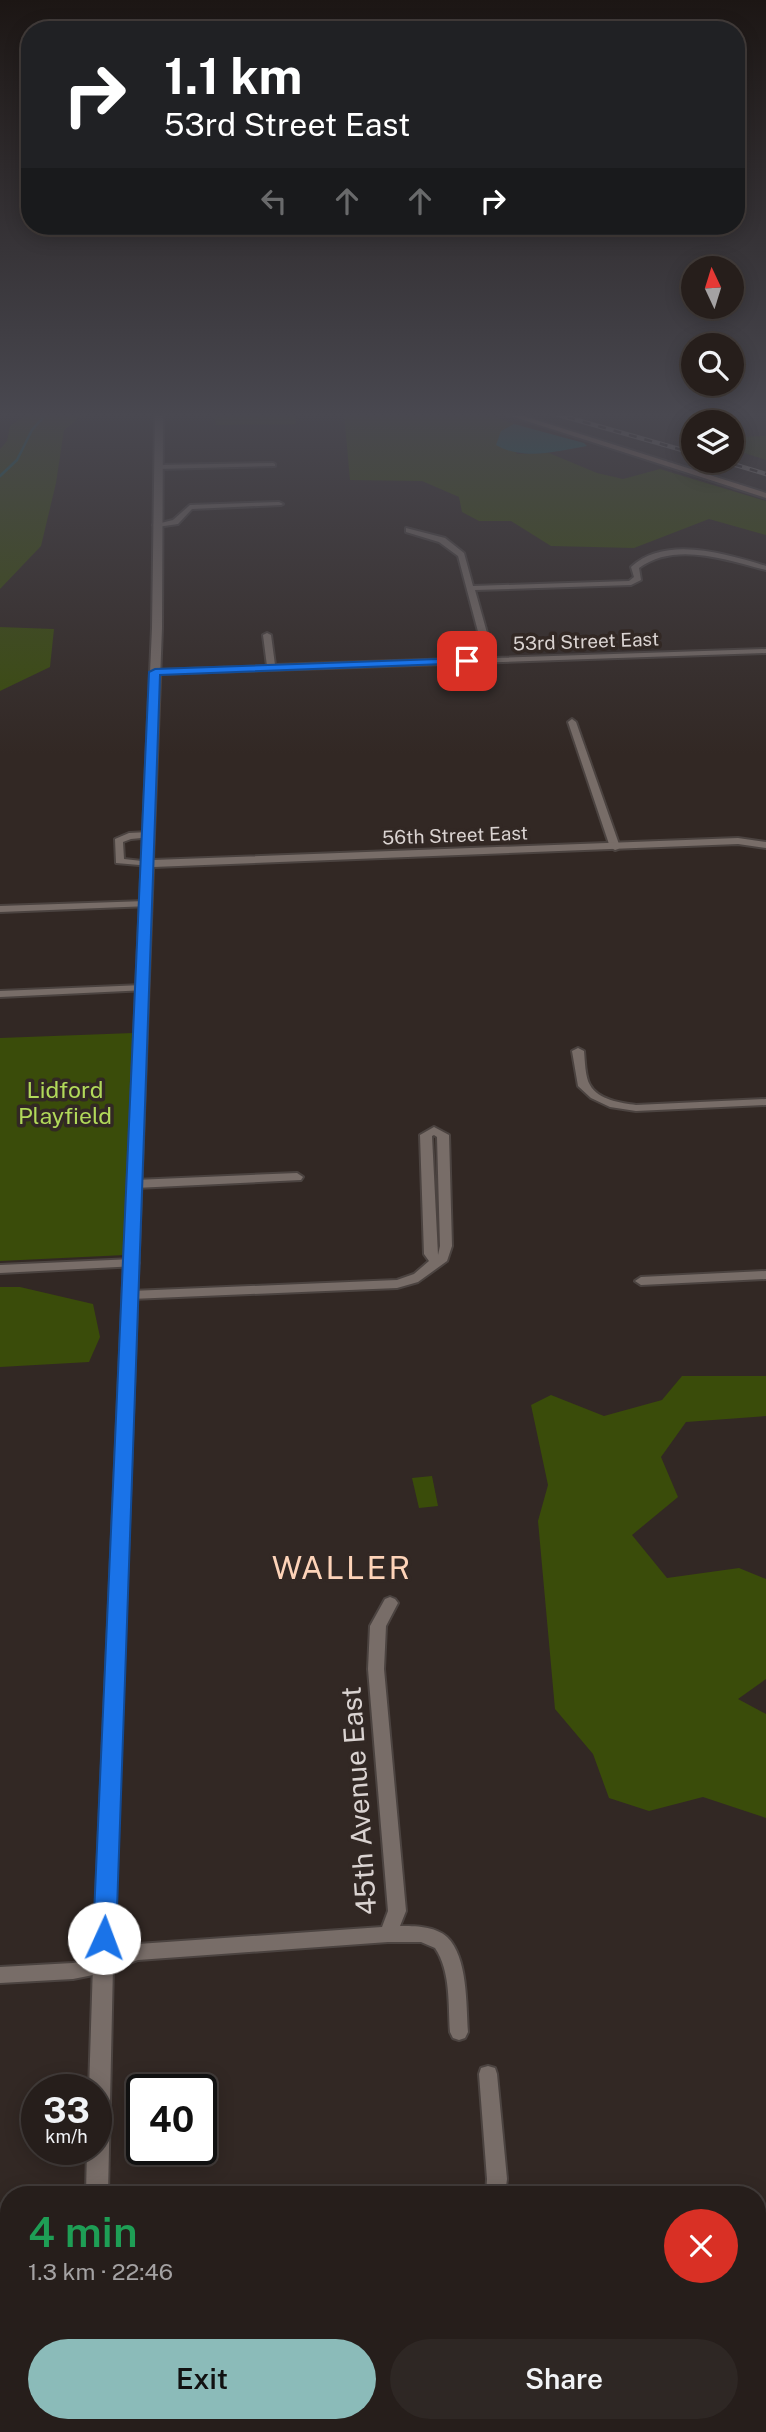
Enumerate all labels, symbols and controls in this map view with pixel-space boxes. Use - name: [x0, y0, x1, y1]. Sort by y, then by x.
- text: 1.1 km: [164, 47, 302, 105]
- icon: right: [49, 49, 140, 140]
- text: 53rd Street East: [164, 106, 410, 143]
- icon: left: [255, 182, 293, 220]
- icon: ahead: [328, 182, 366, 220]
- icon: ahead: [401, 182, 439, 220]
- icon: right: [474, 182, 512, 220]
- north arrow: [681, 256, 744, 318]
- map controls: [681, 256, 744, 473]
- button: search: [681, 333, 744, 396]
- button: layers: [681, 410, 744, 473]
- street label: 53rd Street East: [512, 627, 660, 655]
- pin: [437, 631, 497, 691]
- icon: arrive: [448, 642, 486, 680]
- street label: 56th Street East: [382, 821, 528, 849]
- park label: Lidford Playfield: [18, 1076, 112, 1129]
- district label: WALLER: [272, 1549, 412, 1586]
- street label: 45th Avenue East: [334, 1686, 382, 1916]
- position arrow: [67, 1901, 141, 1975]
- speed limit sign: 40: [126, 2074, 217, 2165]
- text: 33: [43, 2090, 90, 2131]
- text: km/h: [45, 2126, 88, 2147]
- text: 4 min: [28, 2207, 137, 2256]
- button: close: [664, 2209, 738, 2283]
- text: 1.3 km · 22:46: [28, 2258, 173, 2285]
- button: Exit: [28, 2339, 376, 2419]
- button: Share: [390, 2339, 738, 2419]

